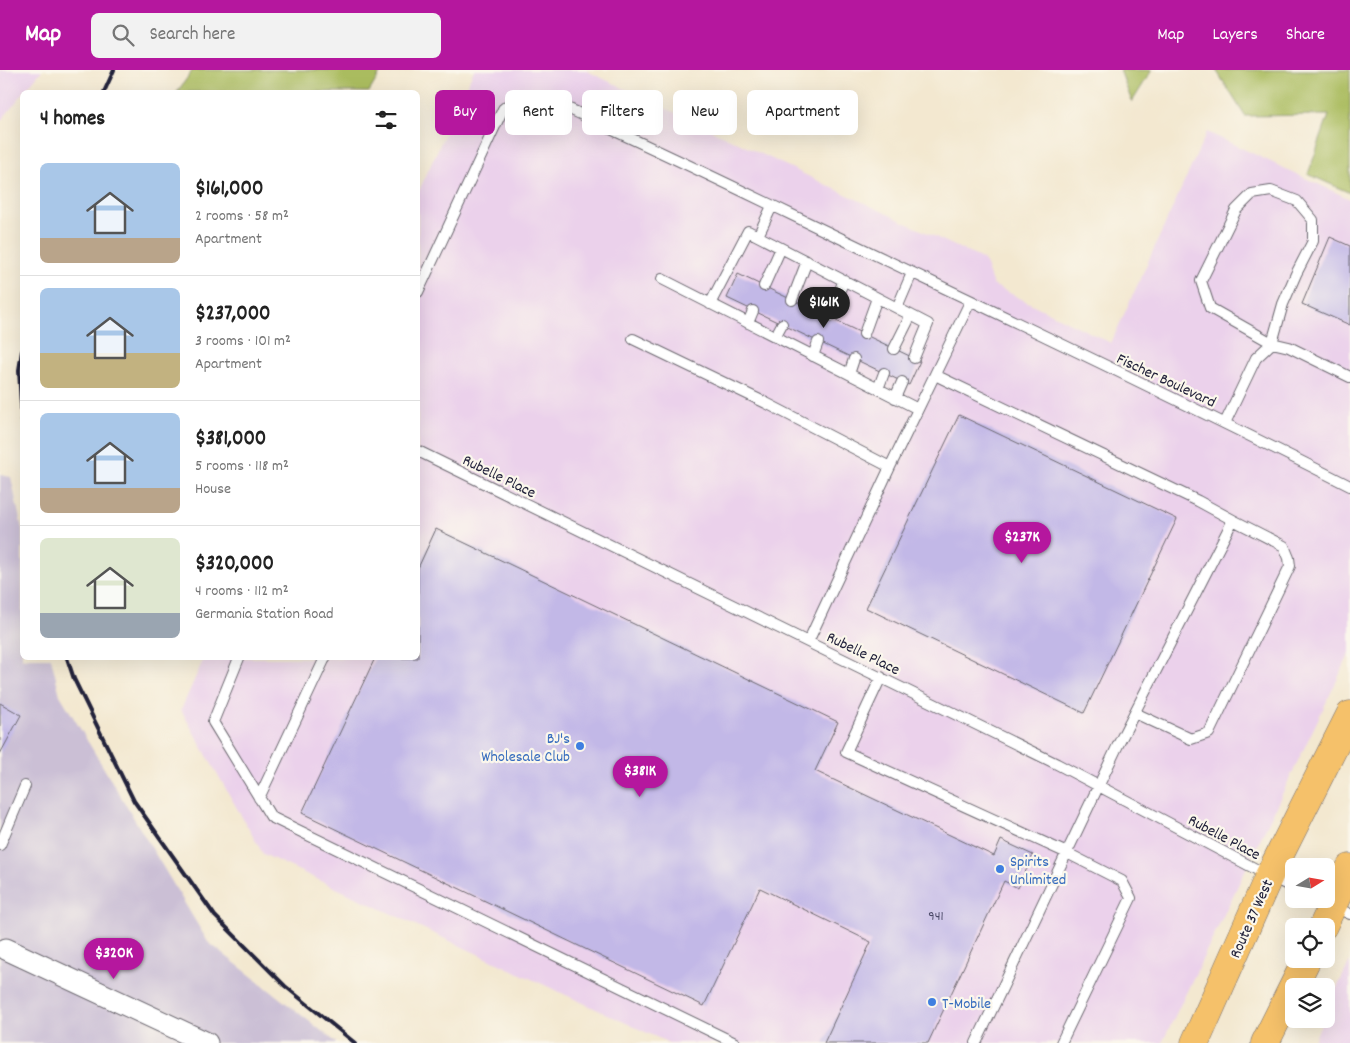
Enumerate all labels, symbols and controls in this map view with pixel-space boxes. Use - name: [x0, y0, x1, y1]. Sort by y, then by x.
- search box: [91, 13, 441, 58]
- text: Map: [25, 18, 61, 52]
- icon: search: [109, 21, 137, 49]
- text: Search here: [149, 22, 235, 49]
- text: Map: [1157, 23, 1184, 48]
- text: Layers: [1212, 23, 1258, 48]
- text: Share: [1286, 23, 1325, 48]
- chip: Buy: [435, 90, 495, 135]
- chip: Rent: [505, 90, 572, 135]
- chip: Filters: [582, 90, 663, 135]
- chip: New: [673, 90, 737, 135]
- chip: Apartment: [747, 90, 858, 135]
- text: 4 homes: [40, 105, 105, 135]
- icon: filters: [372, 106, 400, 134]
- text: $161,000: [195, 175, 263, 205]
- icon: home: [80, 183, 140, 243]
- text: 2 rooms · 58 m²: [195, 205, 289, 228]
- text: Apartment: [195, 228, 262, 251]
- pin: $161K: [789, 286, 859, 329]
- text: $161K: [809, 291, 839, 314]
- text: $237,000: [195, 300, 271, 330]
- icon: home: [80, 308, 140, 368]
- text: 3 rooms · 101 m²: [195, 330, 291, 353]
- street label: Fischer Boulevard: [1112, 348, 1219, 414]
- text: Apartment: [195, 353, 262, 376]
- text: $381,000: [195, 425, 266, 455]
- icon: home: [80, 433, 140, 493]
- street label: Rubelle Place: [458, 450, 539, 505]
- text: 5 rooms · 118 m²: [195, 455, 289, 478]
- text: House: [195, 478, 231, 501]
- pin: $237K: [987, 522, 1057, 564]
- text: $237K: [1004, 526, 1040, 549]
- text: $320,000: [195, 550, 274, 580]
- icon: home: [80, 558, 140, 618]
- text: 4 rooms · 112 m²: [195, 580, 289, 603]
- text: Germania Station Road: [195, 603, 333, 626]
- street label: Rubelle Place: [822, 627, 903, 682]
- place label: BJ's Wholesale Club: [481, 728, 570, 769]
- marker: BJ's Wholesale Club: [574, 740, 586, 752]
- pin: $381K: [605, 756, 675, 798]
- text: $381K: [624, 760, 656, 783]
- street label: Rubelle Place: [1184, 810, 1264, 867]
- place label: Spirits Unlimited: [1010, 851, 1066, 892]
- north arrow: [1285, 858, 1335, 908]
- map controls: [1285, 858, 1335, 1028]
- marker: Spirits Unlimited: [994, 863, 1006, 875]
- street label: Route 37 West: [1225, 876, 1280, 962]
- house number: 941: [928, 907, 944, 927]
- button: locate: [1285, 918, 1335, 968]
- pin: $320K: [79, 938, 149, 980]
- text: $320K: [95, 942, 133, 965]
- button: layers: [1285, 978, 1335, 1028]
- place label: T-Mobile: [942, 993, 991, 1016]
- marker: T-Mobile: [926, 996, 938, 1008]

